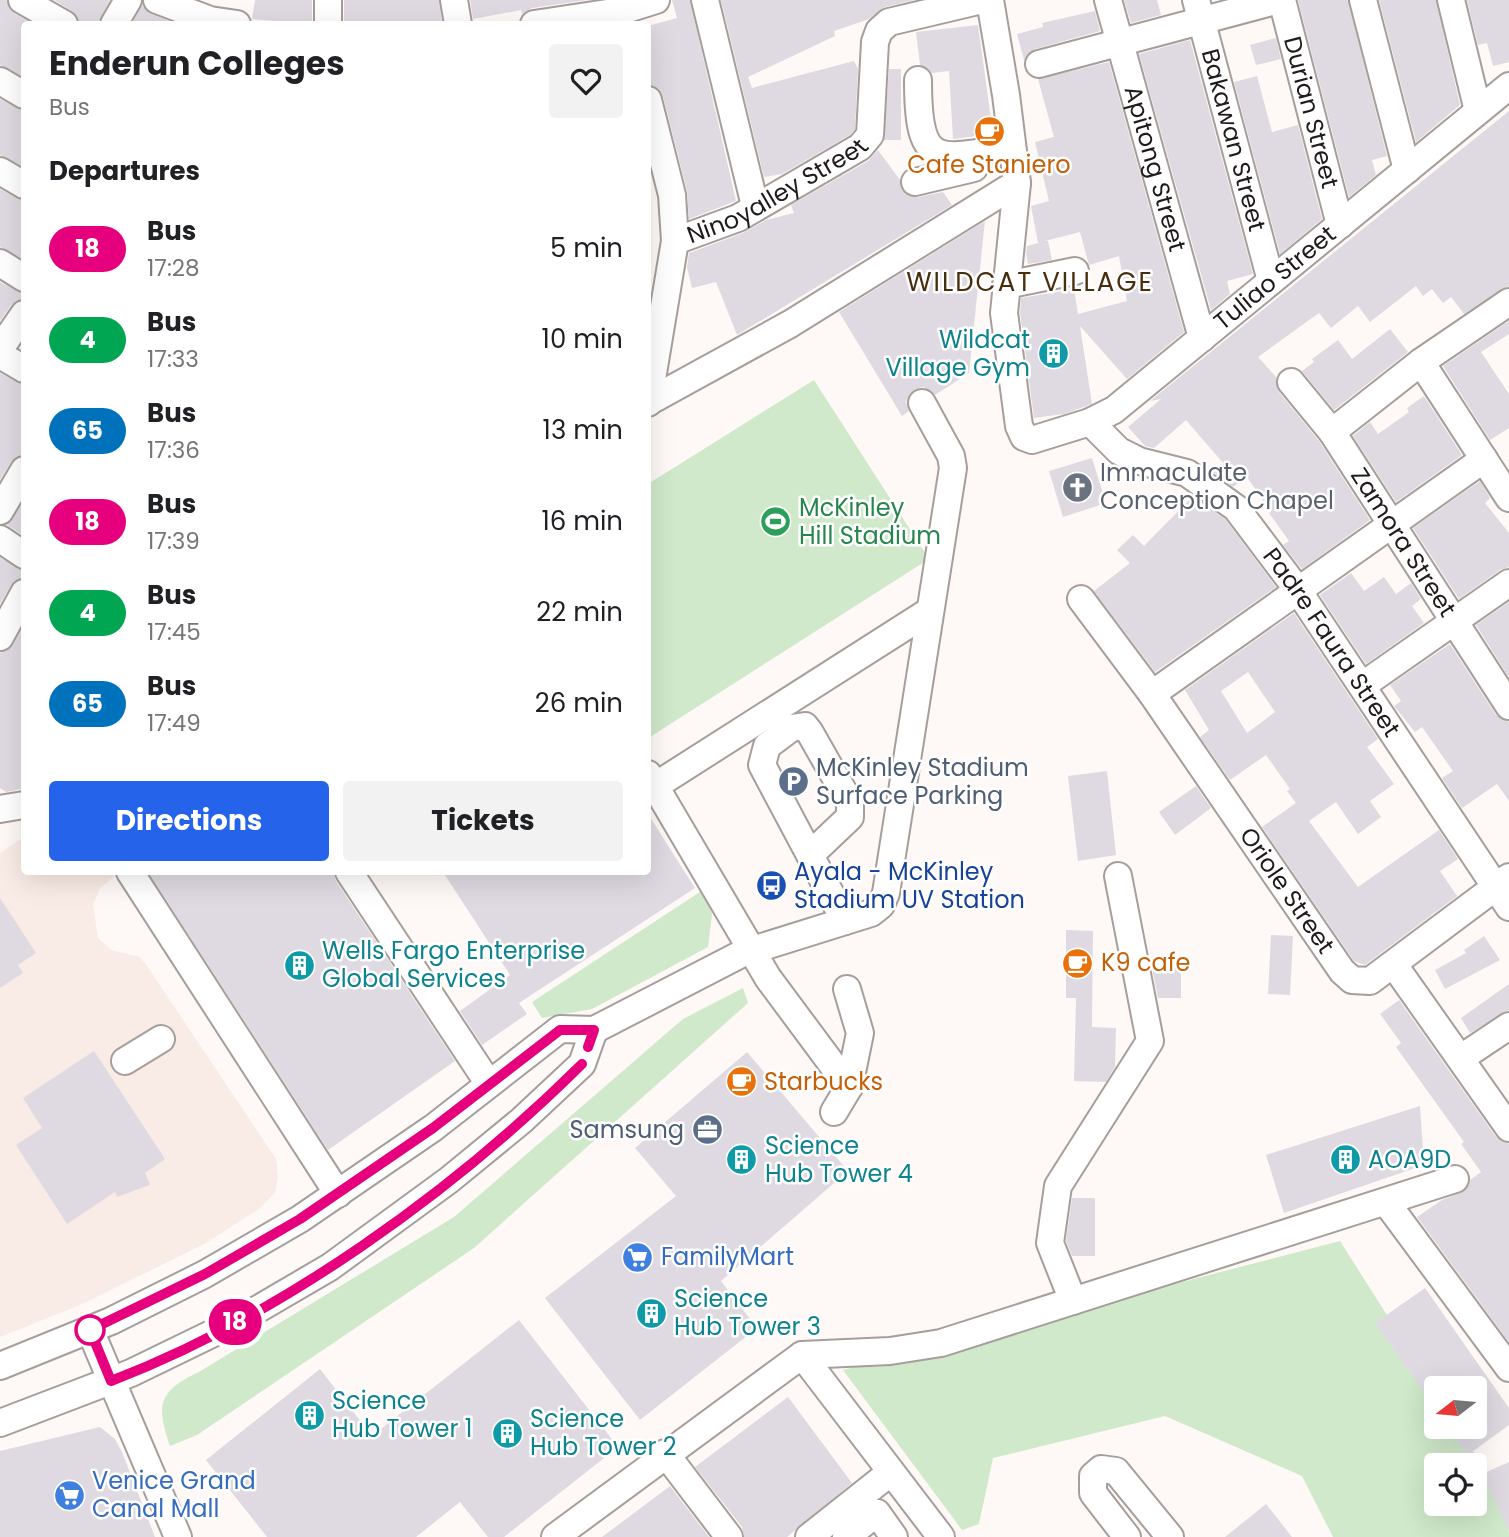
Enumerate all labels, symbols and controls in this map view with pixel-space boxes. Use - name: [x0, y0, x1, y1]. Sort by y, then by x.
- street label: Durian Street: [1276, 33, 1347, 192]
- text: Enderun Colleges: [49, 40, 345, 87]
- button: heart: [549, 44, 623, 118]
- street label: Bakawan Street: [1194, 45, 1274, 235]
- street label: Apitong Street: [1117, 82, 1194, 255]
- text: Bus: [49, 91, 90, 123]
- cafe icon: Cafe Staniero: [972, 114, 1006, 148]
- street label: Ninoyalley Street: [682, 132, 876, 251]
- place label: Cafe Staniero: [907, 148, 1071, 181]
- text: Departures: [49, 153, 200, 189]
- text: Bus: [147, 213, 196, 249]
- street label: Tuliao Street: [1207, 218, 1343, 337]
- text: 5 min: [550, 230, 623, 266]
- text: 18: [75, 232, 100, 265]
- text: 17:28: [147, 252, 200, 284]
- district label: WILDCAT VILLAGE: [906, 264, 1154, 300]
- text: Bus: [147, 304, 196, 340]
- text: 10 min: [542, 321, 623, 357]
- text: 4: [79, 323, 96, 356]
- place label: Wildcat Village Gym: [885, 323, 1030, 384]
- building icon: Wildcat Village Gym: [1036, 337, 1070, 371]
- text: 17:33: [147, 343, 199, 375]
- text: Bus: [147, 395, 196, 431]
- text: 13 min: [543, 412, 623, 448]
- text: 65: [72, 414, 103, 447]
- text: 17:36: [147, 434, 200, 466]
- place label: Immaculate Conception Chapel: [1100, 456, 1334, 517]
- street label: Zamora Street: [1343, 461, 1464, 623]
- church icon: Immaculate Conception Chapel: [1060, 470, 1094, 504]
- text: Bus: [147, 486, 196, 522]
- place label: McKinley Hill Stadium: [799, 491, 941, 552]
- text: 16 min: [541, 503, 623, 539]
- text: 18: [75, 505, 100, 538]
- sports icon: McKinley Hill Stadium: [759, 505, 793, 539]
- text: 17:39: [147, 525, 200, 557]
- street label: Padre Faura Street: [1256, 541, 1408, 743]
- text: Bus: [147, 577, 196, 613]
- text: 22 min: [536, 594, 623, 630]
- text: 4: [79, 596, 96, 629]
- text: 17:45: [147, 616, 201, 648]
- text: Bus: [147, 668, 196, 704]
- text: 26 min: [535, 685, 623, 721]
- text: 65: [72, 687, 103, 720]
- text: 17:49: [147, 707, 201, 739]
- place label: McKinley Stadium Surface Parking: [816, 751, 1029, 812]
- parking icon: McKinley Stadium Surface Parking: [776, 765, 810, 799]
- button: Directions: [49, 781, 329, 861]
- button: Tickets: [343, 781, 623, 861]
- street label: Oriole Street: [1232, 821, 1342, 960]
- place label: Ayala - McKinley Stadium UV Station: [794, 855, 1025, 916]
- bus stop icon: Ayala - McKinley Stadium UV Station: [754, 869, 788, 903]
- place label: Wells Fargo Enterprise Global Services: [322, 934, 585, 995]
- cafe icon: K9 cafe: [1061, 946, 1095, 980]
- place label: K9 cafe: [1101, 946, 1190, 979]
- building icon: Wells Fargo Enterprise Global Services: [282, 948, 316, 982]
- cafe icon: Starbucks: [724, 1065, 758, 1099]
- place label: Starbucks: [764, 1065, 883, 1098]
- place label: Samsung: [569, 1113, 684, 1146]
- office icon: Samsung: [690, 1113, 724, 1147]
- place label: Science Hub Tower 4: [765, 1129, 913, 1190]
- building icon: Science Hub Tower 4: [725, 1143, 759, 1177]
- building icon: AOA9D: [1328, 1143, 1362, 1177]
- place label: AOA9D: [1368, 1143, 1451, 1176]
- supermarket icon: FamilyMart: [621, 1240, 655, 1274]
- place label: FamilyMart: [661, 1240, 794, 1273]
- place label: Science Hub Tower 3: [674, 1282, 821, 1343]
- building icon: Science Hub Tower 3: [634, 1296, 668, 1330]
- line badge: 18: [204, 1299, 266, 1345]
- text: 18: [223, 1305, 247, 1338]
- unlabelled marker: [75, 1315, 105, 1345]
- north arrow: [1424, 1376, 1488, 1438]
- map controls: [1424, 1376, 1487, 1516]
- place label: Science Hub Tower 1: [332, 1384, 473, 1445]
- building icon: Science Hub Tower 1: [292, 1398, 326, 1432]
- place label: Science Hub Tower 2: [530, 1402, 677, 1463]
- building icon: Science Hub Tower 2: [490, 1416, 524, 1450]
- button: locate: [1424, 1453, 1487, 1516]
- place label: Venice Grand Canal Mall: [92, 1464, 256, 1525]
- supermarket icon: Venice Grand Canal Mall: [52, 1478, 86, 1512]

